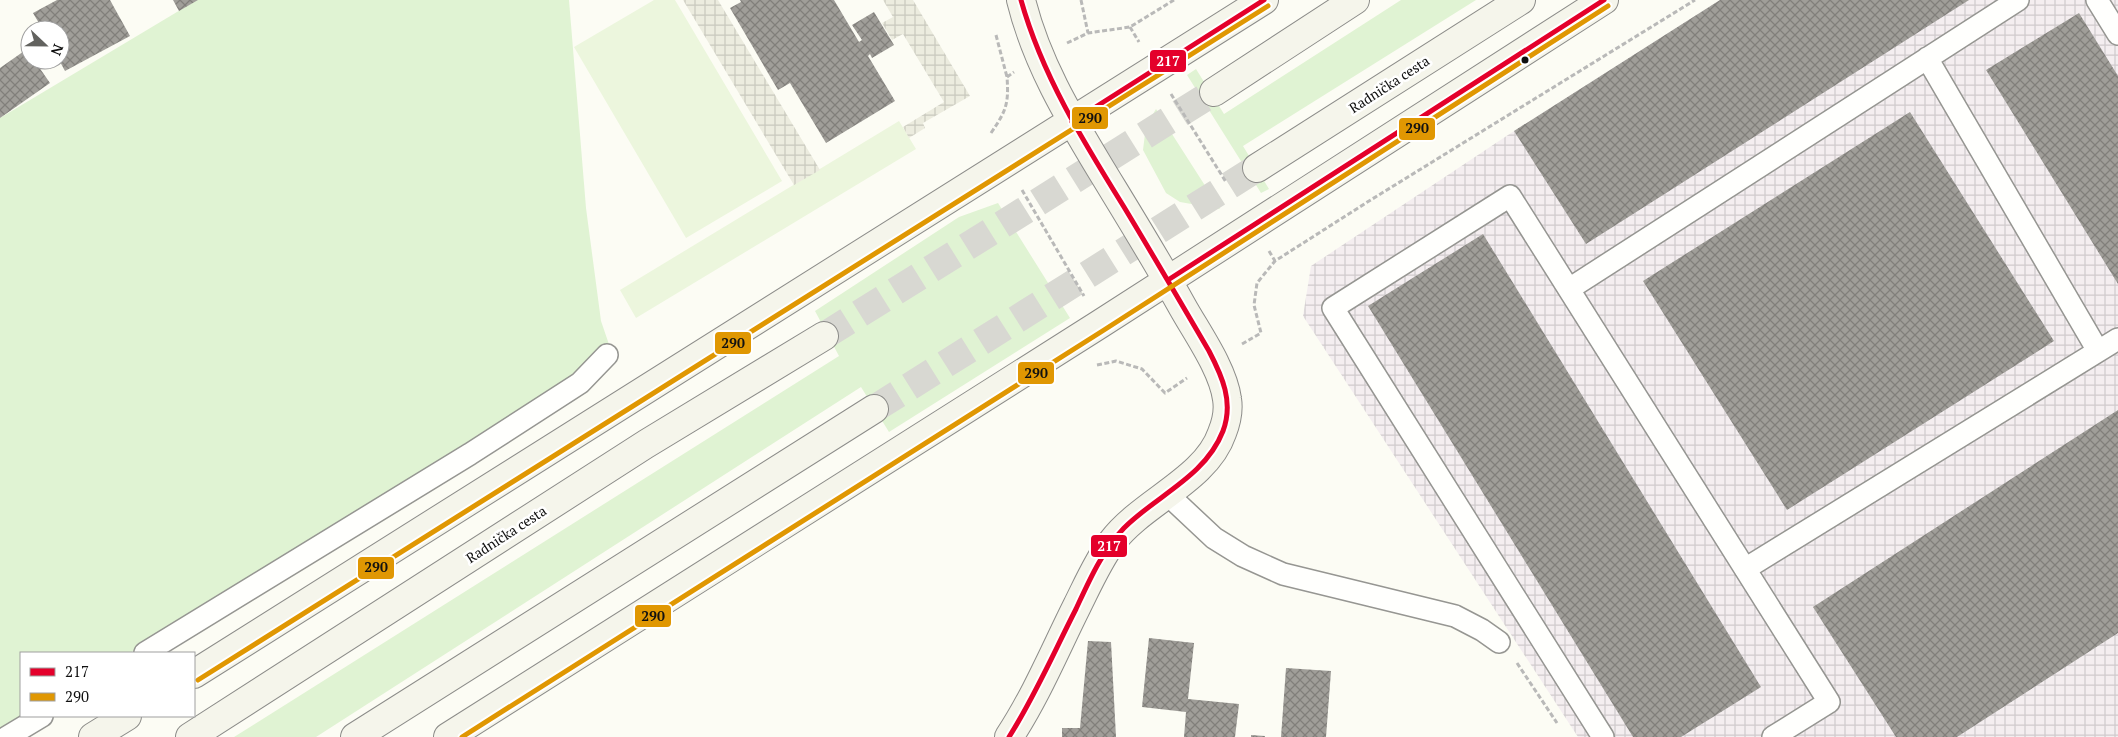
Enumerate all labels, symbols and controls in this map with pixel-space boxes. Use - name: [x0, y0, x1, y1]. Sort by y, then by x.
- north arrow: [20, 20, 70, 70]
- text: N: [47, 42, 68, 59]
- line badge: 217: [1149, 49, 1187, 73]
- text: 217: [1156, 51, 1180, 70]
- street label: Radnička cesta: [1345, 51, 1433, 117]
- unlabelled marker: [1520, 55, 1530, 65]
- line badge: 290: [1071, 106, 1109, 130]
- text: 290: [1078, 108, 1102, 127]
- line badge: 290: [1398, 117, 1436, 141]
- text: 290: [1405, 118, 1429, 137]
- line badge: 290: [714, 331, 752, 355]
- text: 290: [721, 333, 745, 352]
- line badge: 290: [1017, 361, 1055, 385]
- text: 290: [1024, 363, 1048, 382]
- street label: Radnička cesta: [462, 501, 550, 567]
- line badge: 217: [1090, 534, 1128, 558]
- text: 217: [1097, 536, 1121, 555]
- line badge: 290: [357, 556, 395, 580]
- text: 290: [364, 557, 388, 576]
- line badge: 290: [634, 604, 672, 628]
- text: 290: [641, 606, 665, 625]
- legend: [20, 652, 195, 717]
- text: 217: [65, 661, 89, 681]
- text: 290: [65, 686, 89, 706]

